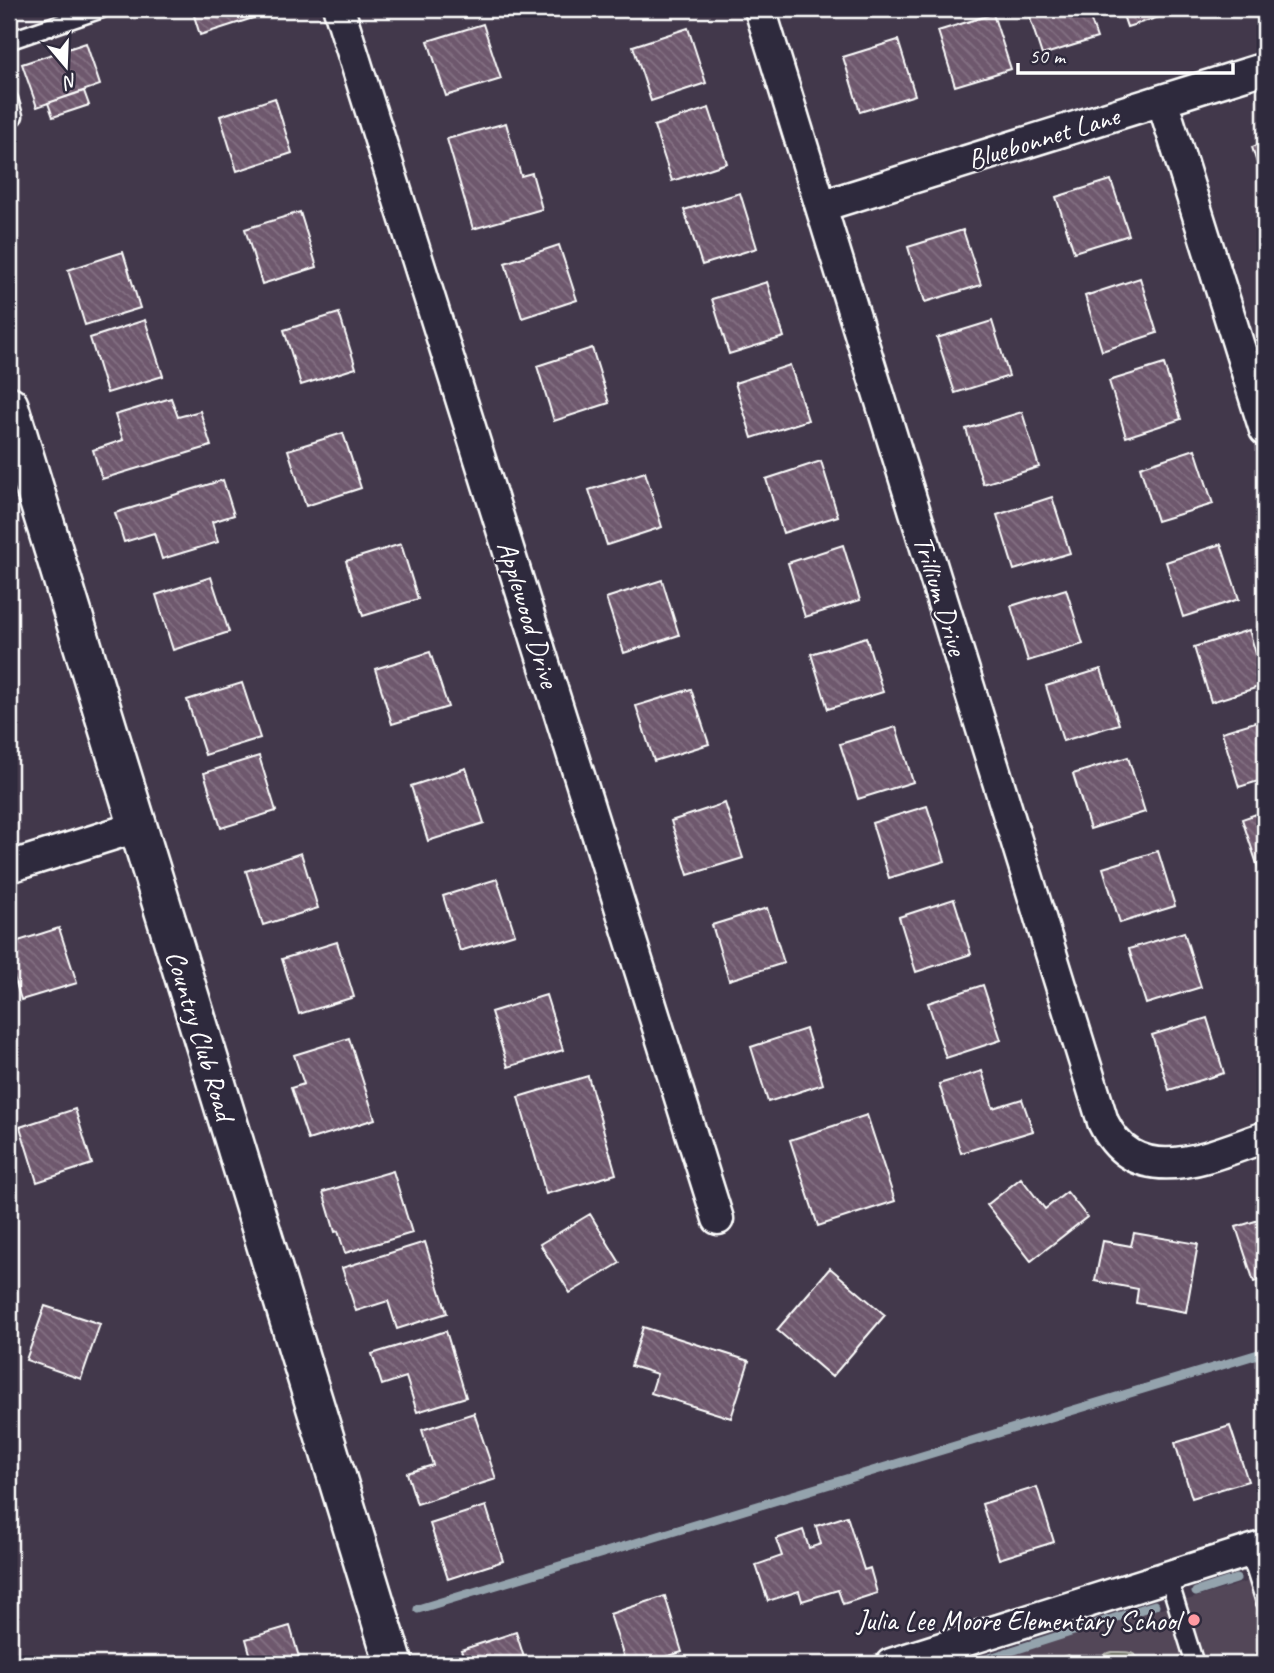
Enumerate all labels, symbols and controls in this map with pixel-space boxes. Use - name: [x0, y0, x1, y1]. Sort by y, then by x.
- north arrow: [32, 32, 102, 102]
- scale bar: [1018, 32, 1234, 76]
- text: 50 m: [1029, 43, 1067, 69]
- text: N: [59, 68, 81, 95]
- street label: Bluebonnet Lane: [963, 97, 1125, 177]
- street label: Trillium Drive: [906, 531, 976, 661]
- street label: Applewood Drive: [490, 537, 568, 693]
- street label: Country Club Road: [158, 946, 244, 1128]
- place label: Julia Lee Moore Elementary School: [855, 1603, 1185, 1638]
- marker: Julia Lee Moore Elementary School: [1186, 1612, 1202, 1628]

